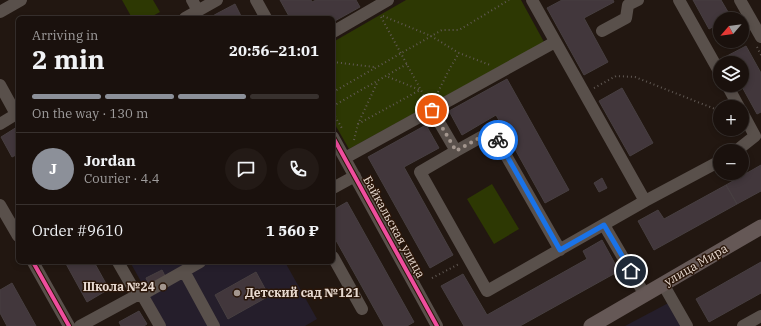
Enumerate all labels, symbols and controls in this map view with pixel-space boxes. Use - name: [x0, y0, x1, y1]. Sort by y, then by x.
- north arrow: [713, 12, 749, 48]
- map controls: [713, 12, 749, 180]
- text: Arriving in: [32, 27, 98, 44]
- text: 20:56–21:01: [229, 41, 319, 60]
- text: 2 min: [32, 42, 105, 76]
- button: layers: [713, 56, 749, 92]
- pin: [415, 93, 449, 127]
- icon: bag: [421, 99, 443, 121]
- button: +: [713, 100, 749, 136]
- text: On the way · 130 m: [32, 105, 148, 122]
- courier: [478, 120, 518, 160]
- icon: bike: [487, 129, 509, 151]
- button: −: [713, 144, 749, 180]
- button: chat: [225, 148, 267, 190]
- button: phone: [277, 148, 319, 190]
- text: Jordan: [84, 151, 136, 170]
- text: J: [49, 159, 57, 178]
- text: Courier · 4.4: [84, 170, 160, 187]
- street label: Байкальская улица: [360, 173, 429, 281]
- text: Order #9610: [32, 221, 123, 240]
- text: 1 560 ₽: [266, 221, 319, 240]
- street label: улица Мира: [661, 240, 731, 289]
- pin: [614, 254, 648, 288]
- icon: home: [620, 260, 642, 282]
- place label: Школа №24: [83, 279, 155, 294]
- marker: Школа №24: [158, 282, 168, 292]
- place label: Детский сад №121: [245, 285, 360, 300]
- marker: Детский сад №121: [232, 288, 242, 298]

